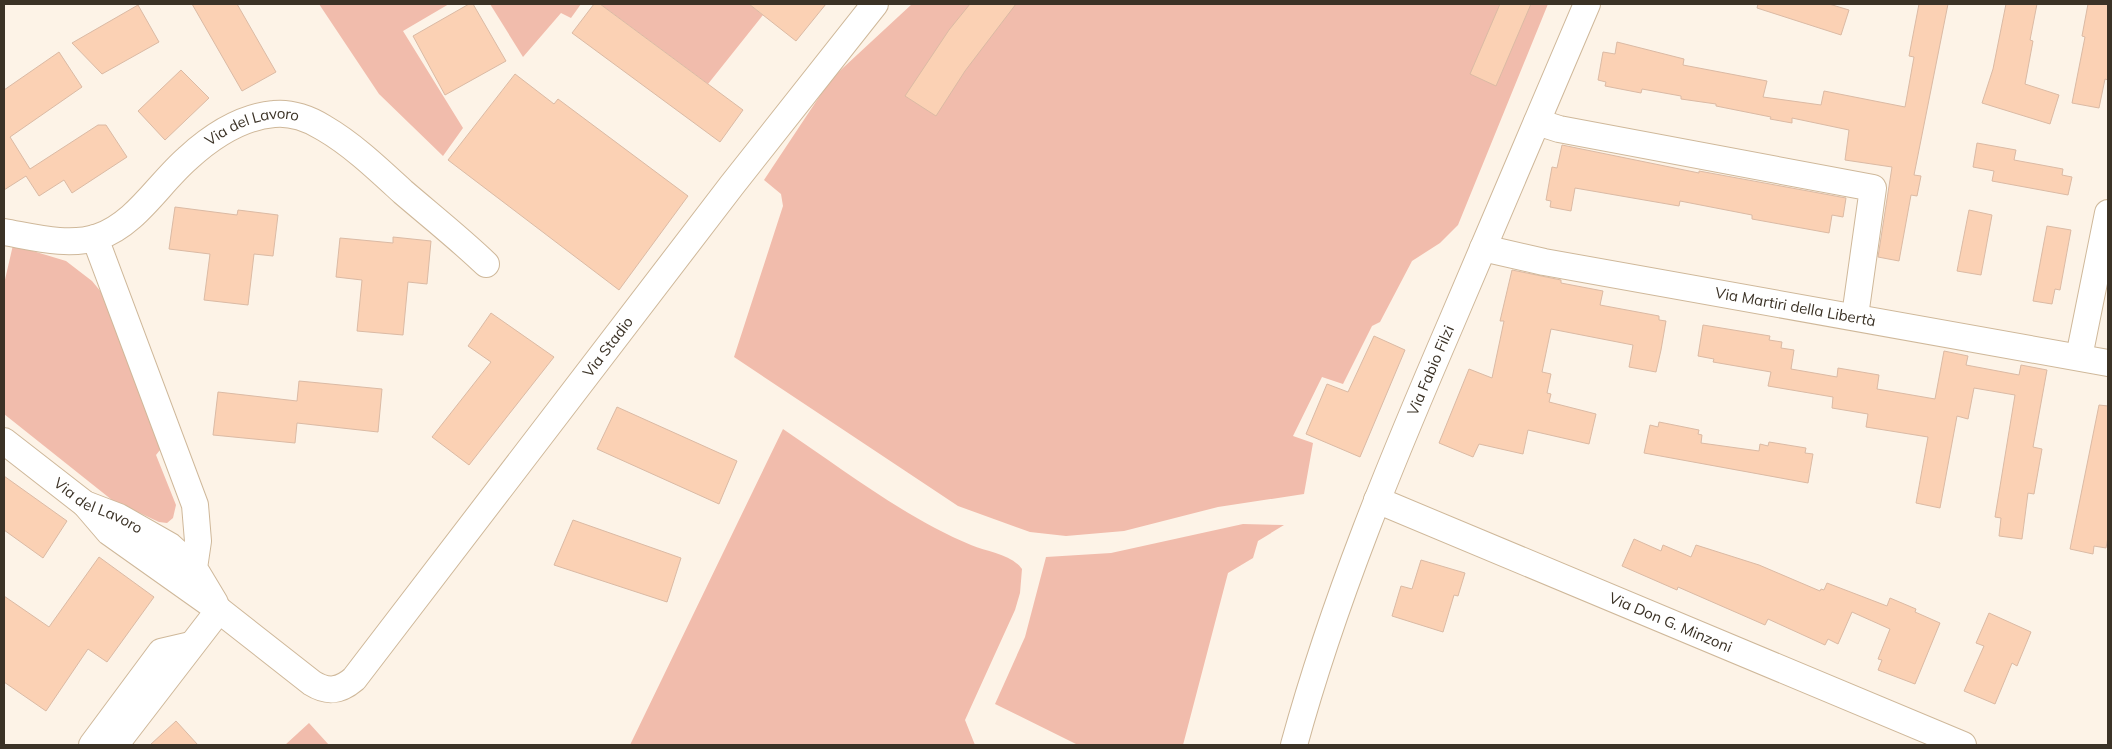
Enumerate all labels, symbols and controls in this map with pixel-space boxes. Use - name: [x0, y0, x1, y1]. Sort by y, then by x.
- street label: Via del Lavoro: [201, 104, 301, 150]
- street label: Via Martiri della Libertà: [1714, 283, 1877, 330]
- street label: Via Stadio: [578, 312, 637, 381]
- street label: Via Fabio Filzi: [1403, 322, 1458, 418]
- street label: Via del Lavoro: [50, 473, 146, 537]
- street label: Via Don G. Minzoni: [1606, 588, 1735, 656]

